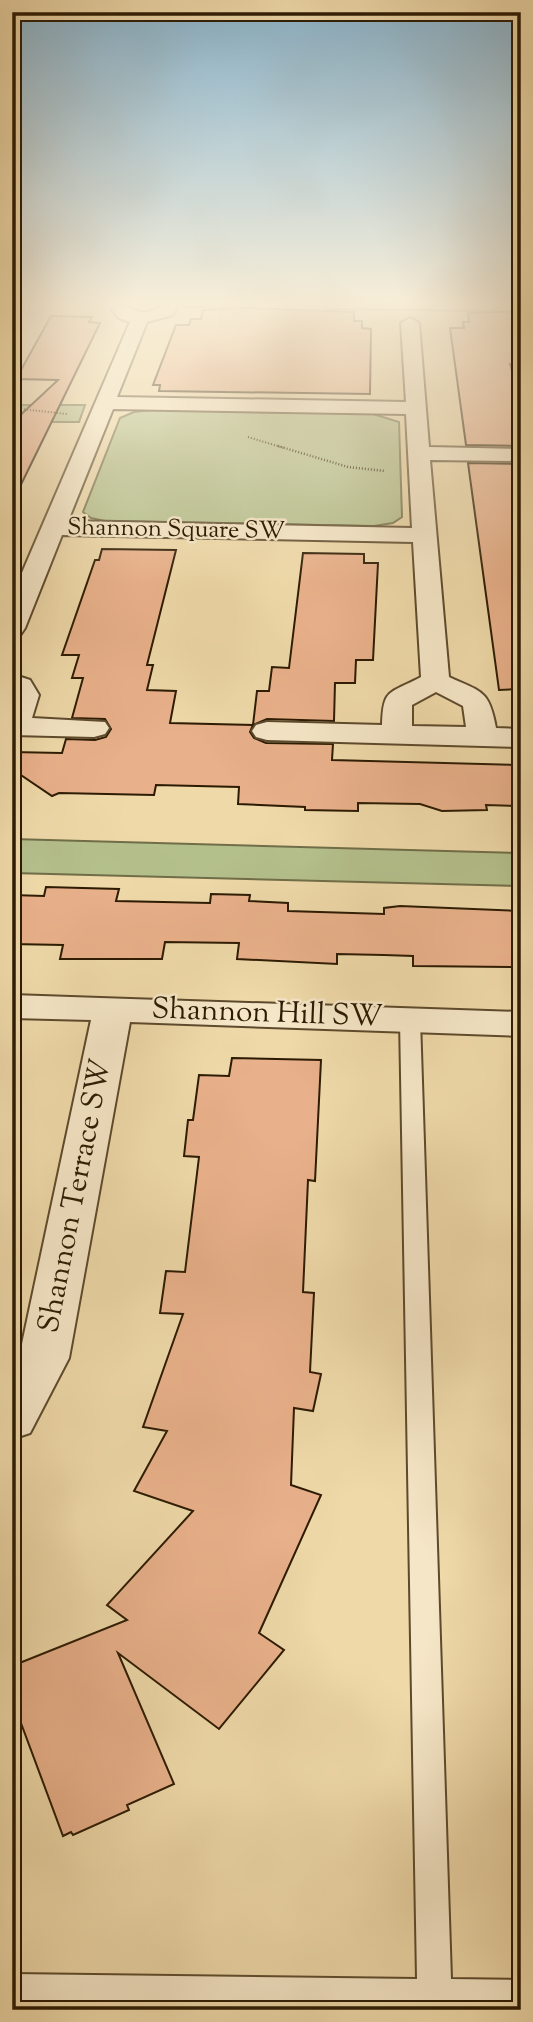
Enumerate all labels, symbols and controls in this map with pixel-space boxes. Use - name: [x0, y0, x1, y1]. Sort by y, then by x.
- street label: Shannon Square SW: [67, 511, 286, 549]
- street label: Shannon Hill SW: [151, 988, 383, 1040]
- street label: Shannon Terrace SW: [28, 1055, 124, 1337]

